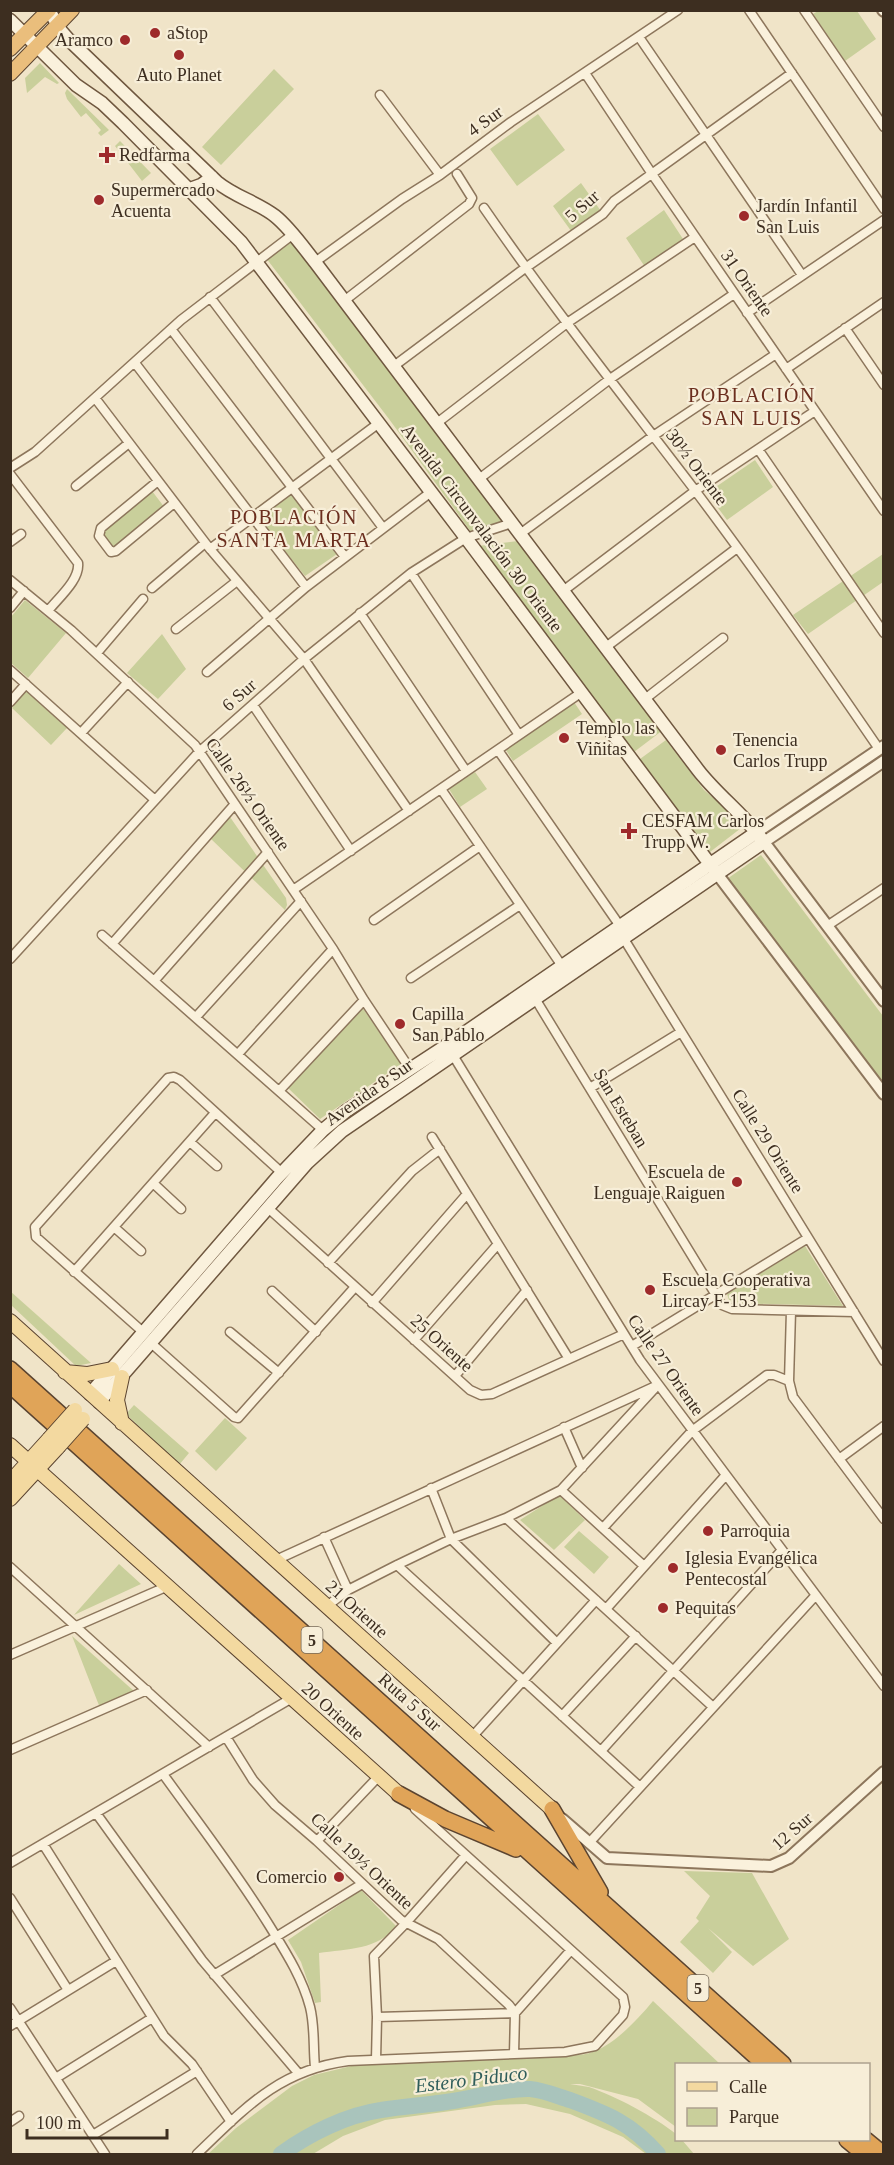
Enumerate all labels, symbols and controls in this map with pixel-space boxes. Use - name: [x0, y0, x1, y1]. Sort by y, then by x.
- place label: aStop: [167, 23, 208, 43]
- marker: aStop: [148, 26, 162, 40]
- place label: Aramco: [55, 30, 113, 50]
- marker: Aramco: [118, 33, 132, 47]
- marker: Auto Planet: [172, 48, 186, 62]
- place label: Auto Planet: [136, 65, 222, 85]
- street label: 4 Sur: [464, 102, 506, 140]
- place label: Redfarma: [119, 145, 190, 165]
- marker: Redfarma: [100, 148, 114, 162]
- place label: Supermercado Acuenta: [111, 180, 215, 221]
- street label: 5 Sur: [561, 186, 603, 226]
- marker: Supermercado Acuenta: [92, 193, 106, 207]
- place label: Jardín Infantil San Luis: [756, 196, 857, 237]
- marker: Jardín Infantil San Luis: [737, 209, 751, 223]
- street label: 31 Oriente: [717, 246, 777, 320]
- district label: POBLACIÓN SAN LUIS: [688, 383, 816, 429]
- street label: Avenida Circunvalación 30 Oriente: [397, 420, 567, 636]
- street label: 30½ Oriente: [662, 425, 732, 509]
- district label: POBLACIÓN SANTA MARTA: [217, 505, 371, 551]
- street label: 6 Sur: [218, 675, 260, 715]
- place label: Templo las Viñitas: [576, 718, 655, 759]
- place label: Tenencia Carlos Trupp: [733, 730, 828, 771]
- marker: Templo las Viñitas: [557, 731, 571, 745]
- street label: Calle 26½ Oriente: [202, 734, 294, 854]
- marker: Tenencia Carlos Trupp: [714, 743, 728, 757]
- place label: CESFAM Carlos Trupp W.: [642, 811, 764, 852]
- marker: CESFAM Carlos Trupp W.: [620, 822, 638, 840]
- place label: Capilla San Pablo: [412, 1004, 485, 1045]
- marker: Capilla San Pablo: [393, 1017, 407, 1031]
- street label: Avenida 8 Sur: [321, 1054, 417, 1130]
- street label: San Esteban: [590, 1065, 652, 1151]
- street label: Calle 29 Oriente: [728, 1085, 808, 1197]
- place label: Escuela de Lenguaje Raiguen: [594, 1162, 725, 1203]
- marker: Escuela de Lenguaje Raiguen: [730, 1175, 744, 1189]
- place label: Escuela Cooperativa Lircay F-153: [662, 1270, 810, 1311]
- marker: Escuela Cooperativa Lircay F-153: [643, 1283, 657, 1297]
- street label: 25 Oriente: [407, 1310, 477, 1376]
- street label: Calle 27 Oriente: [624, 1311, 708, 1419]
- place label: Parroquia: [720, 1521, 790, 1541]
- marker: Parroquia: [701, 1524, 715, 1538]
- place label: Iglesia Evangélica Pentecostal: [685, 1548, 817, 1589]
- marker: Iglesia Evangélica Pentecostal: [666, 1561, 680, 1575]
- street label: 21 Oriente: [322, 1576, 392, 1642]
- place label: Pequitas: [675, 1598, 736, 1618]
- marker: Pequitas: [656, 1601, 670, 1615]
- road number: 5: [302, 1627, 322, 1653]
- street label: Ruta 5 Sur: [375, 1669, 445, 1735]
- street label: 20 Oriente: [298, 1678, 368, 1744]
- street label: 12 Sur: [768, 1808, 816, 1854]
- street label: Calle 19½ Oriente: [307, 1809, 417, 1913]
- place label: Comercio: [256, 1867, 327, 1887]
- marker: Comercio: [332, 1870, 346, 1884]
- road number: 5: [688, 1975, 708, 2001]
- water label: Estero Piduco: [413, 2061, 528, 2097]
- legend: [675, 2063, 870, 2141]
- text: Calle: [729, 2077, 767, 2097]
- scale bar: [27, 2102, 166, 2140]
- text: Parque: [729, 2107, 779, 2127]
- text: 100 m: [36, 2113, 82, 2133]

